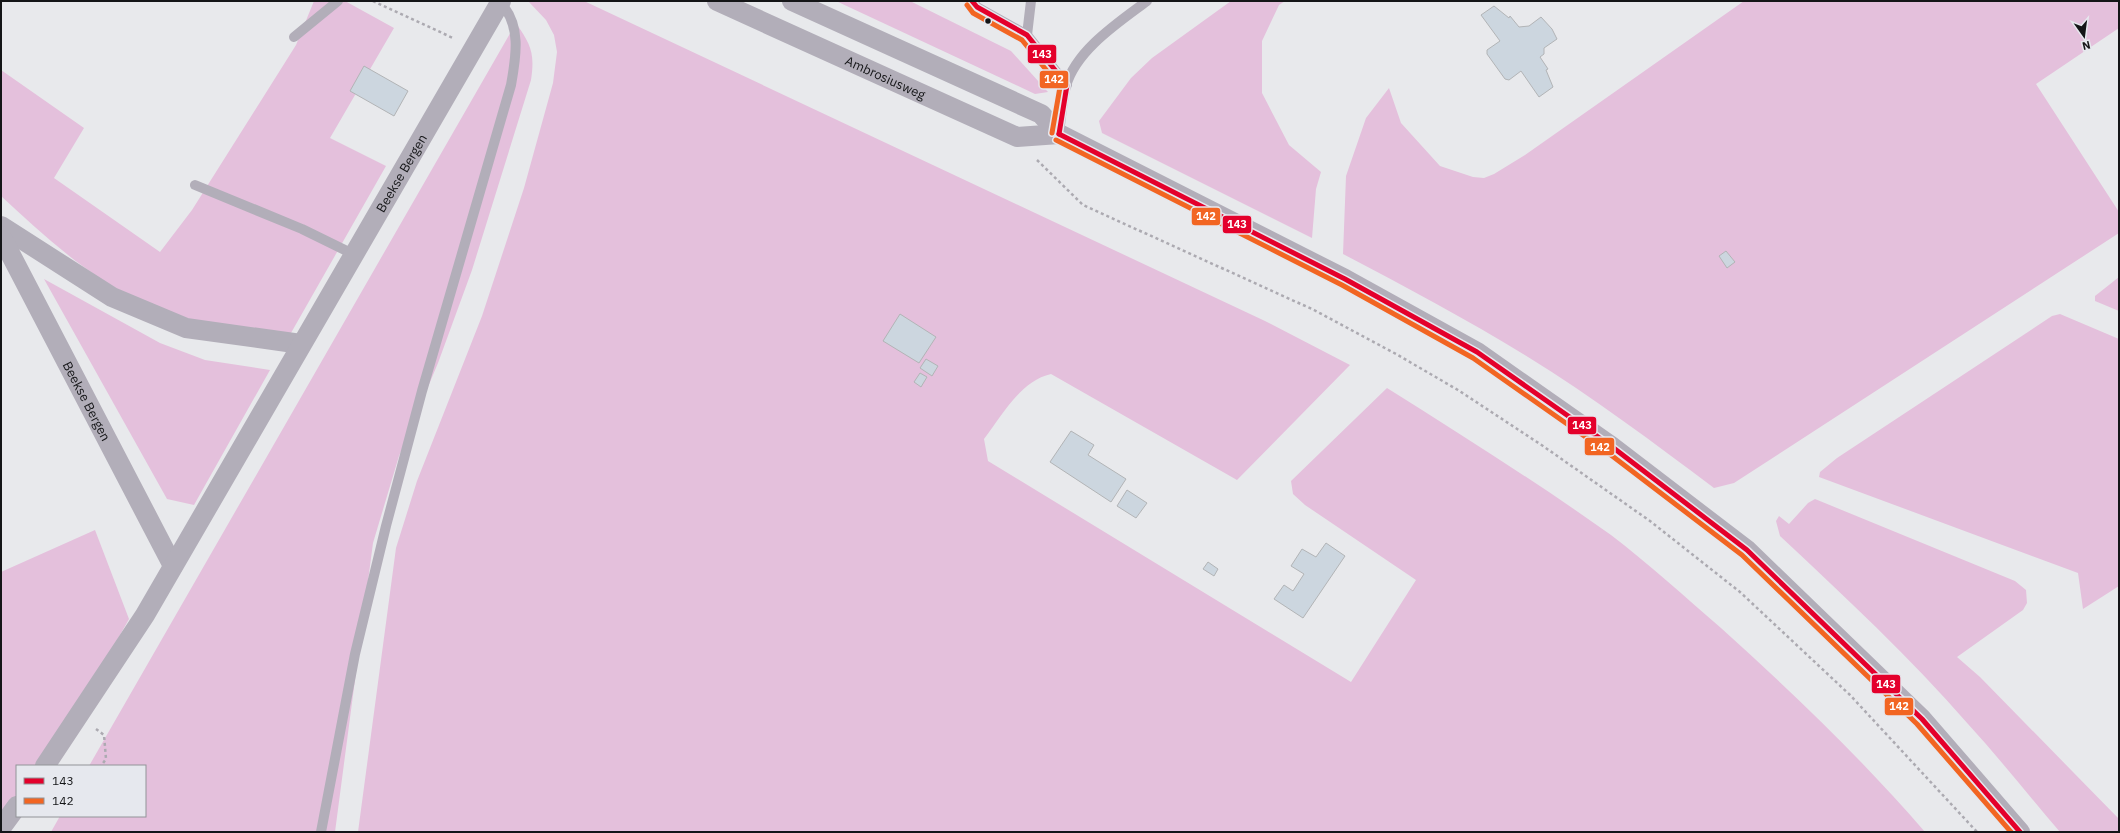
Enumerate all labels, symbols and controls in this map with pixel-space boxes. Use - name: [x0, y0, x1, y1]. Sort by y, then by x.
- unlabelled marker: [983, 16, 993, 26]
- north arrow: [2064, 16, 2104, 56]
- text: N: [2081, 38, 2092, 53]
- line badge: 143: [1027, 44, 1057, 64]
- text: 143: [1032, 47, 1052, 61]
- street label: Ambrosiusweg: [842, 52, 928, 103]
- line badge: 142: [1039, 70, 1069, 89]
- text: 142: [1044, 72, 1064, 86]
- street label: Beekse Bergen: [372, 131, 431, 215]
- line badge: 142: [1191, 207, 1221, 226]
- text: 142: [1196, 209, 1216, 223]
- line badge: 143: [1222, 215, 1252, 234]
- text: 143: [1227, 217, 1247, 231]
- street label: Beekse Bergen: [59, 358, 114, 444]
- line badge: 143: [1567, 416, 1597, 435]
- text: 143: [1572, 418, 1592, 432]
- line badge: 142: [1584, 437, 1615, 456]
- text: 142: [1590, 440, 1610, 454]
- line badge: 143: [1871, 674, 1901, 694]
- text: 143: [1876, 677, 1896, 691]
- line badge: 142: [1884, 697, 1914, 716]
- text: 142: [1889, 699, 1909, 713]
- legend: [16, 765, 146, 817]
- text: 143: [52, 773, 74, 788]
- text: 142: [52, 793, 74, 808]

